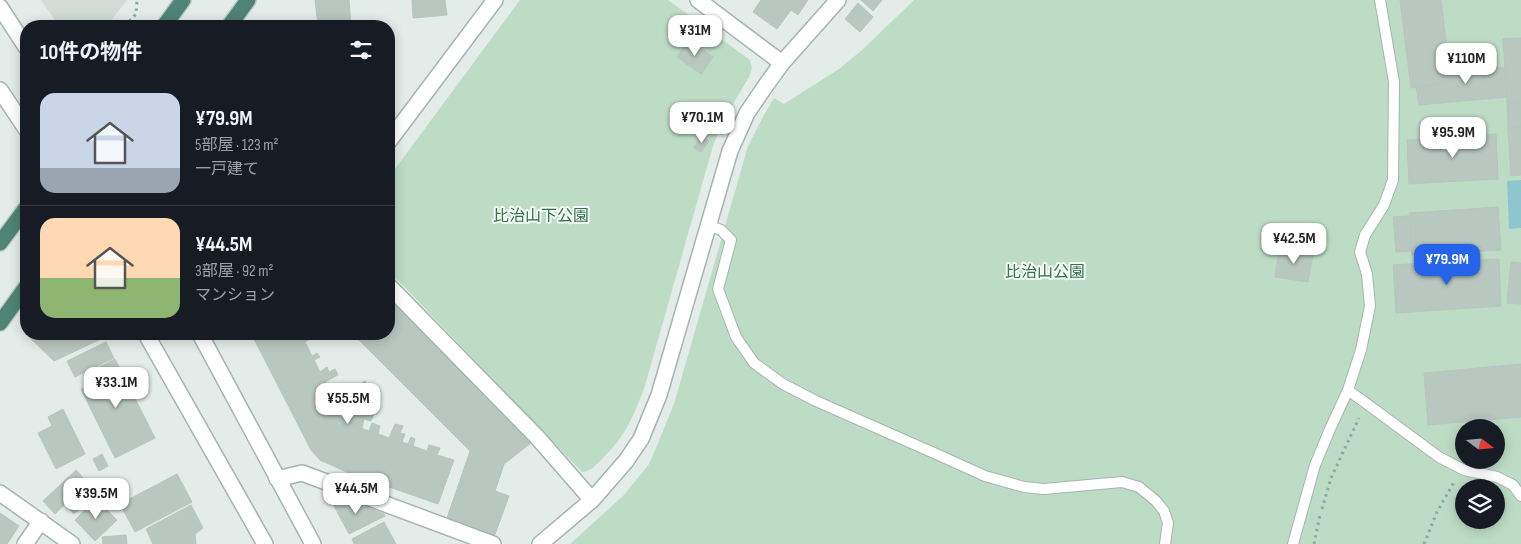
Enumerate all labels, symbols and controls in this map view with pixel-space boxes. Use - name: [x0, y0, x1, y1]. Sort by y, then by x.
- pin: ¥31M: [665, 15, 725, 57]
- text: ¥31M: [679, 21, 711, 40]
- icon: filters: [347, 36, 375, 64]
- text: 10件の物件: [40, 40, 142, 65]
- pin: ¥110M: [1431, 42, 1501, 85]
- text: ¥110M: [1447, 49, 1485, 68]
- pin: ¥70.1M: [661, 102, 743, 144]
- text: ¥79.9M: [195, 106, 252, 131]
- text: ¥70.1M: [681, 108, 723, 127]
- icon: home: [80, 113, 140, 173]
- pin: ¥95.9M: [1412, 116, 1494, 159]
- text: ¥95.9M: [1431, 123, 1475, 142]
- text: 5部屋 · 123 m²: [195, 136, 279, 155]
- text: 一戸建て: [195, 160, 259, 179]
- park label: 比治山下公園: [493, 207, 589, 226]
- pin: ¥42.5M: [1253, 222, 1335, 265]
- text: ¥42.5M: [1272, 229, 1316, 248]
- text: ¥44.5M: [195, 232, 252, 257]
- icon: home: [80, 238, 140, 298]
- pin: ¥79.9M: [1406, 244, 1488, 286]
- text: ¥79.9M: [1425, 250, 1469, 269]
- text: 3部屋 · 92 m²: [195, 262, 273, 281]
- park label: 比治山公園: [1005, 263, 1085, 282]
- text: マンション: [195, 286, 275, 305]
- pin: ¥33.1M: [75, 366, 157, 409]
- text: ¥33.1M: [95, 373, 137, 392]
- pin: ¥55.5M: [307, 382, 389, 425]
- text: ¥55.5M: [326, 389, 370, 408]
- north arrow: [1455, 419, 1505, 469]
- map controls: [1455, 419, 1505, 529]
- pin: ¥44.5M: [315, 472, 397, 515]
- pin: ¥39.5M: [55, 478, 137, 520]
- text: ¥44.5M: [334, 479, 378, 498]
- button: layers: [1455, 479, 1505, 529]
- text: ¥39.5M: [74, 484, 118, 503]

